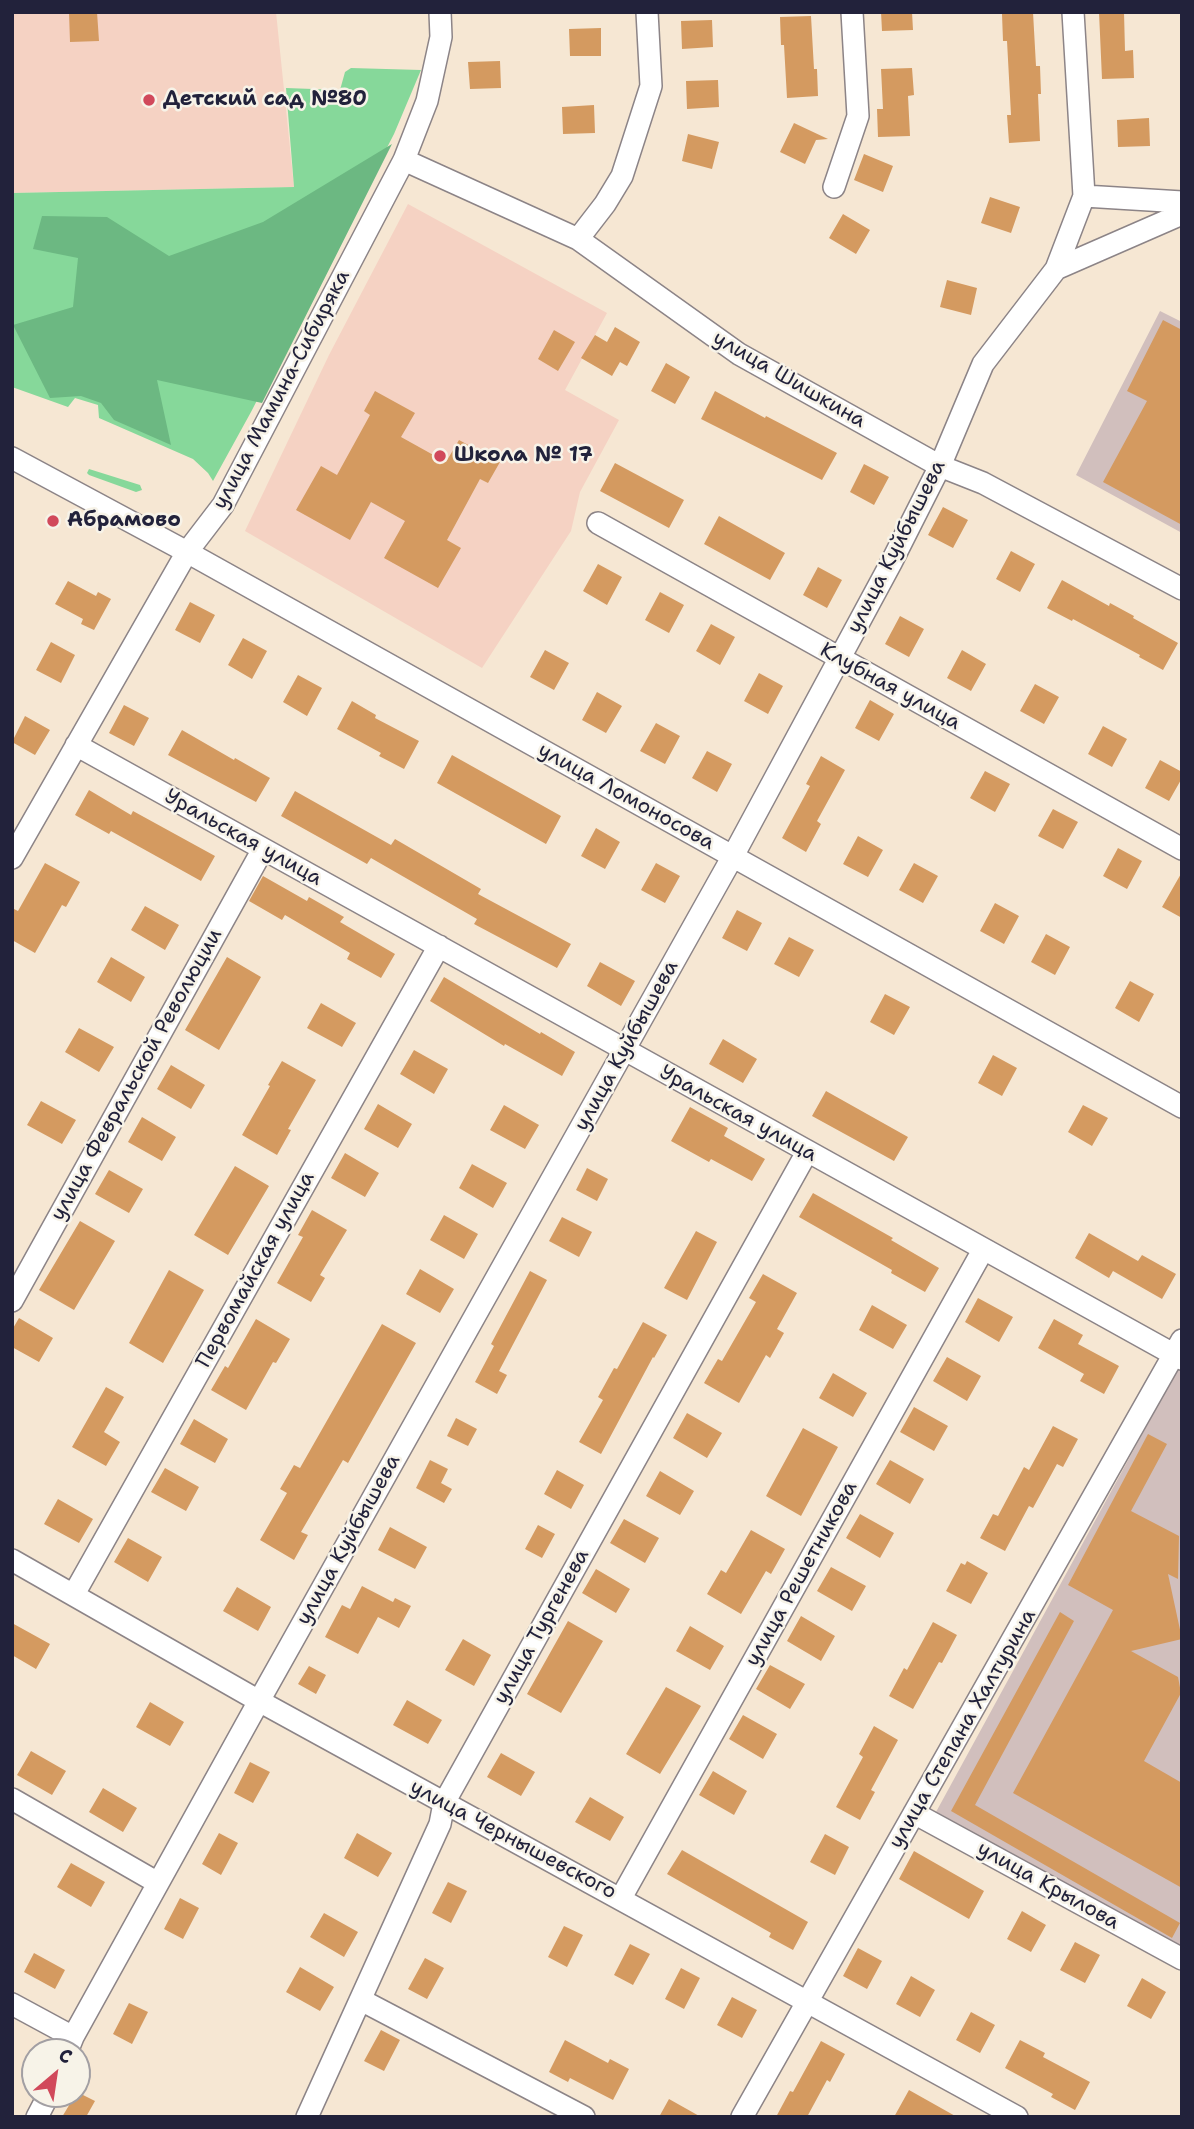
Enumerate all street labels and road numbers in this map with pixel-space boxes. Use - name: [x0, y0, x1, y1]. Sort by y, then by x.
- street label: улица Мамина-Сибиряка: [208, 266, 356, 514]
- street label: улица Шишкина: [708, 326, 870, 434]
- street label: улица Куйбышева: [842, 456, 952, 638]
- street label: Клубная улица: [815, 638, 965, 736]
- street label: улица Ломоносова: [533, 738, 719, 856]
- street label: Уральская улица: [160, 784, 326, 892]
- street label: улица Февральской Революции: [46, 924, 228, 1226]
- street label: улица Куйбышева: [570, 956, 684, 1136]
- street label: Уральская улица: [655, 1060, 821, 1168]
- street label: Первомайская улица: [192, 1168, 320, 1372]
- street label: улица Куйбышева: [292, 1450, 406, 1630]
- street label: улица Решетникова: [741, 1477, 863, 1671]
- street label: улица Тургенева: [489, 1545, 595, 1709]
- street label: улица Степана Халтурина: [884, 1605, 1042, 1853]
- street label: улица Чернышевского: [405, 1775, 621, 1905]
- street label: улица Крылова: [972, 1836, 1124, 1936]

